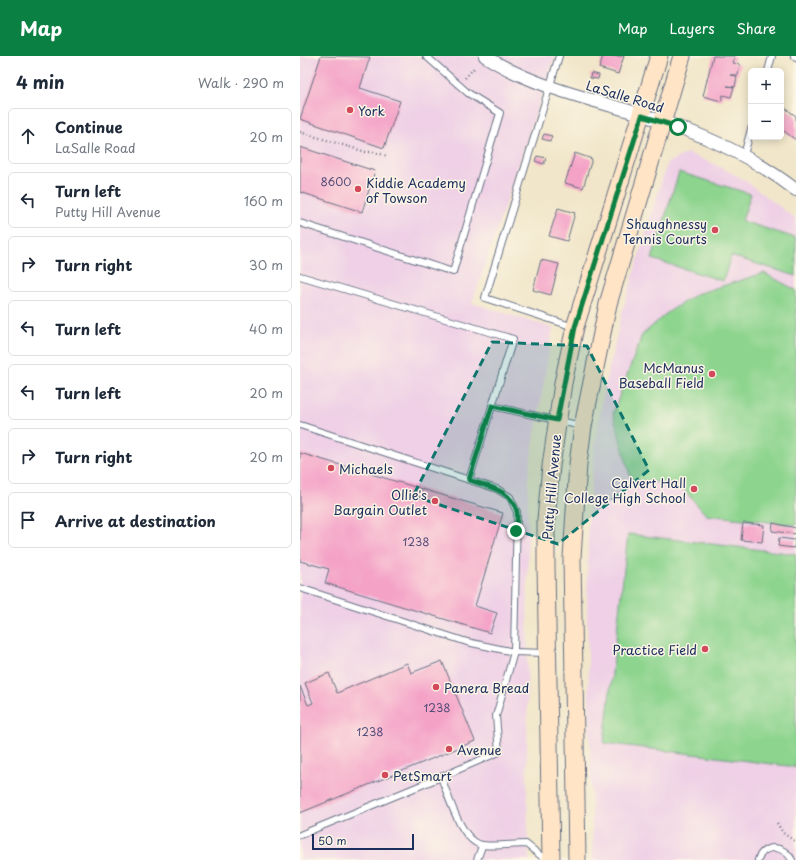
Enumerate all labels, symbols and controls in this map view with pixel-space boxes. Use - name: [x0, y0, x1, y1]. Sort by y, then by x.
- text: Map: [20, 14, 62, 42]
- text: Map: [618, 18, 648, 39]
- text: Layers: [670, 18, 715, 39]
- text: Share: [737, 18, 776, 39]
- map controls: [748, 68, 784, 140]
- button: +: [748, 68, 784, 104]
- text: 4 min: [16, 69, 64, 95]
- text: Walk · 290 m: [198, 73, 284, 92]
- street label: LaSalle Road: [584, 75, 666, 117]
- place label: York: [358, 101, 386, 120]
- button: −: [748, 104, 784, 140]
- marker: York: [345, 105, 355, 115]
- text: Continue: [55, 115, 123, 138]
- route start: [669, 118, 687, 136]
- icon: ahead: [17, 125, 39, 147]
- text: 20 m: [249, 127, 283, 146]
- text: LaSalle Road: [55, 138, 136, 157]
- house number: 8600: [321, 173, 351, 190]
- place label: Kiddie Academy of Towson: [366, 173, 466, 207]
- text: Turn left: [55, 179, 121, 202]
- marker: Kiddie Academy of Towson: [353, 184, 363, 194]
- icon: left: [17, 189, 39, 211]
- text: 160 m: [244, 191, 283, 210]
- text: Putty Hill Avenue: [55, 202, 161, 221]
- place label: Shaughnessy Tennis Courts: [622, 214, 707, 248]
- marker: Shaughnessy Tennis Courts: [710, 225, 720, 235]
- icon: right: [17, 253, 39, 275]
- text: Turn right: [55, 253, 132, 276]
- text: 30 m: [249, 255, 283, 274]
- icon: left: [17, 317, 39, 339]
- text: Turn left: [55, 317, 121, 340]
- text: 40 m: [249, 319, 283, 338]
- place label: McManus Baseball Field: [618, 358, 704, 392]
- marker: McManus Baseball Field: [707, 369, 717, 379]
- icon: left: [17, 381, 39, 403]
- text: Turn left: [55, 381, 121, 404]
- text: 20 m: [249, 383, 283, 402]
- street label: Putty Hill Avenue: [537, 433, 565, 541]
- icon: right: [17, 445, 39, 467]
- text: Turn right: [55, 445, 132, 468]
- text: 20 m: [249, 447, 283, 466]
- place label: Michaels: [339, 459, 393, 478]
- marker: Michaels: [326, 463, 336, 473]
- place label: Calvert Hall College High School: [564, 473, 686, 507]
- marker: Calvert Hall College High School: [689, 484, 699, 494]
- place label: Ollie's Bargain Outlet: [333, 485, 427, 519]
- marker: Ollie's Bargain Outlet: [430, 496, 440, 506]
- icon: arrive: [17, 509, 39, 531]
- text: Arrive at destination: [55, 509, 216, 532]
- route end: [507, 522, 525, 540]
- house number: 1238: [403, 533, 429, 550]
- place label: Practice Field: [612, 640, 697, 659]
- marker: Practice Field: [700, 644, 710, 654]
- place label: Panera Bread: [444, 678, 529, 697]
- marker: Panera Bread: [431, 682, 441, 692]
- house number: 1238: [424, 699, 450, 716]
- house number: 1238: [357, 723, 383, 740]
- place label: Avenue: [457, 740, 502, 759]
- marker: Avenue: [444, 744, 454, 754]
- place label: PetSmart: [393, 766, 452, 785]
- marker: PetSmart: [380, 770, 390, 780]
- scale bar: [312, 832, 414, 851]
- text: 50 m: [318, 832, 347, 849]

